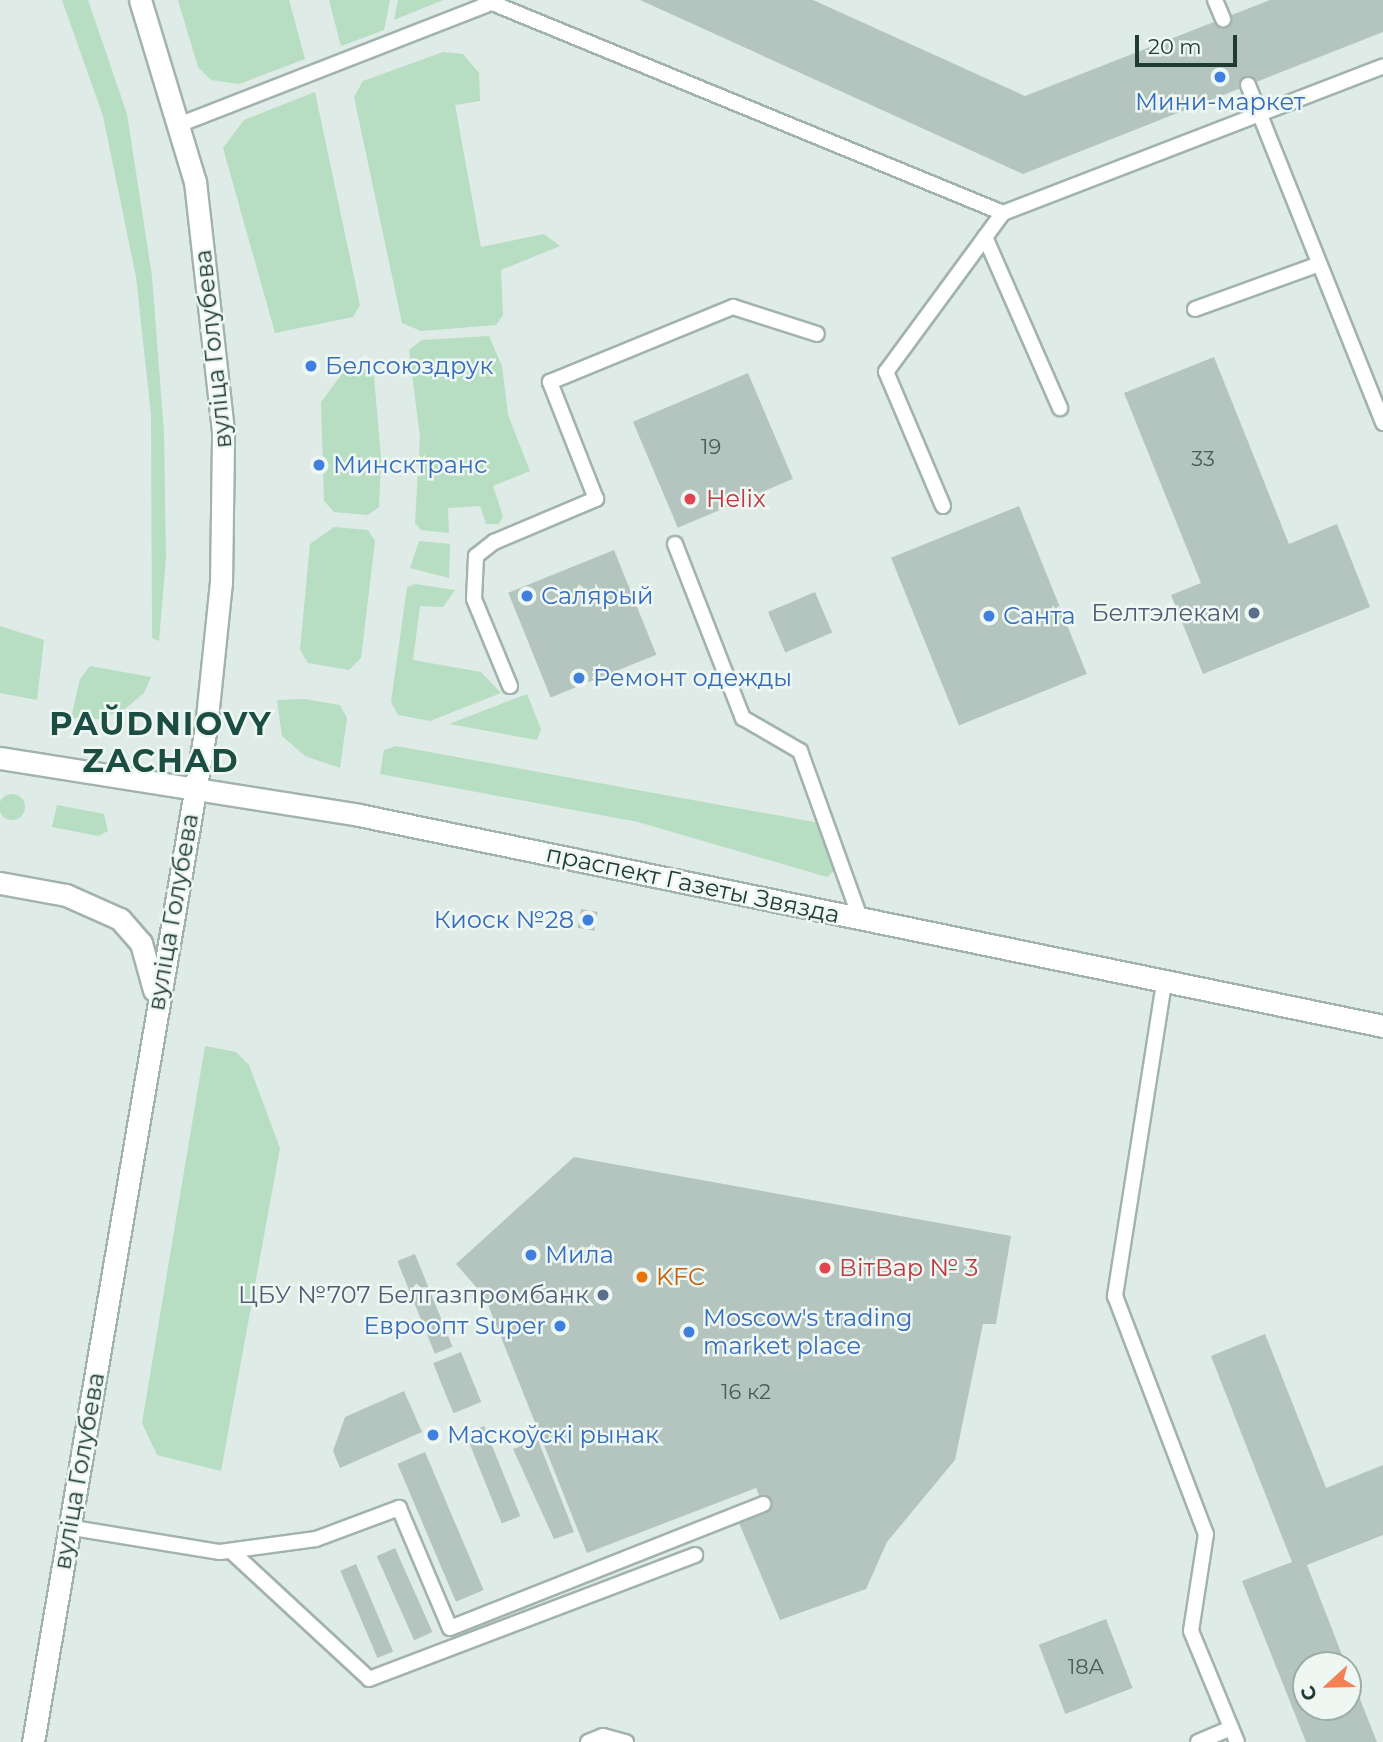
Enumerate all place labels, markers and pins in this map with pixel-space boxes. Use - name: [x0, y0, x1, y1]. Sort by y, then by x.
- marker: Мини-маркет: [1212, 69, 1228, 85]
- place label: Мини-маркет: [1135, 88, 1305, 116]
- place label: Белсоюздрук: [325, 352, 493, 380]
- marker: Белсоюздрук: [303, 358, 319, 374]
- place label: Минсктранс: [333, 451, 487, 479]
- marker: Минсктранс: [311, 457, 327, 473]
- place label: Helix: [706, 485, 766, 513]
- marker: Helix: [680, 489, 700, 509]
- place label: Салярый: [541, 582, 654, 610]
- marker: Салярый: [519, 588, 535, 604]
- place label: Белтэлекам: [1091, 599, 1240, 627]
- place label: Санта: [1003, 602, 1076, 630]
- marker: Белтэлекам: [1246, 605, 1262, 621]
- marker: Санта: [981, 608, 997, 624]
- place label: Ремонт одежды: [593, 664, 792, 692]
- marker: Ремонт одежды: [571, 670, 587, 686]
- place label: Киоск №28: [434, 906, 574, 934]
- marker: Киоск №28: [580, 912, 596, 928]
- place label: Мила: [545, 1241, 614, 1269]
- marker: Мила: [523, 1247, 539, 1263]
- place label: ВітВар № 3: [839, 1254, 978, 1282]
- marker: ВітВар № 3: [817, 1260, 833, 1276]
- place label: KFC: [656, 1263, 705, 1291]
- marker: KFC: [634, 1269, 650, 1285]
- place label: ЦБУ №707 Белгазпромбанк: [238, 1281, 589, 1309]
- marker: ЦБУ №707 Белгазпромбанк: [595, 1287, 611, 1303]
- place label: Moscow's trading market place: [703, 1304, 913, 1360]
- place label: Евроопт Super: [364, 1312, 546, 1340]
- marker: Евроопт Super: [552, 1318, 568, 1334]
- marker: Moscow's trading market place: [681, 1324, 697, 1340]
- place label: Маскоўскі рынак: [447, 1421, 659, 1449]
- marker: Маскоўскі рынак: [425, 1427, 441, 1443]

